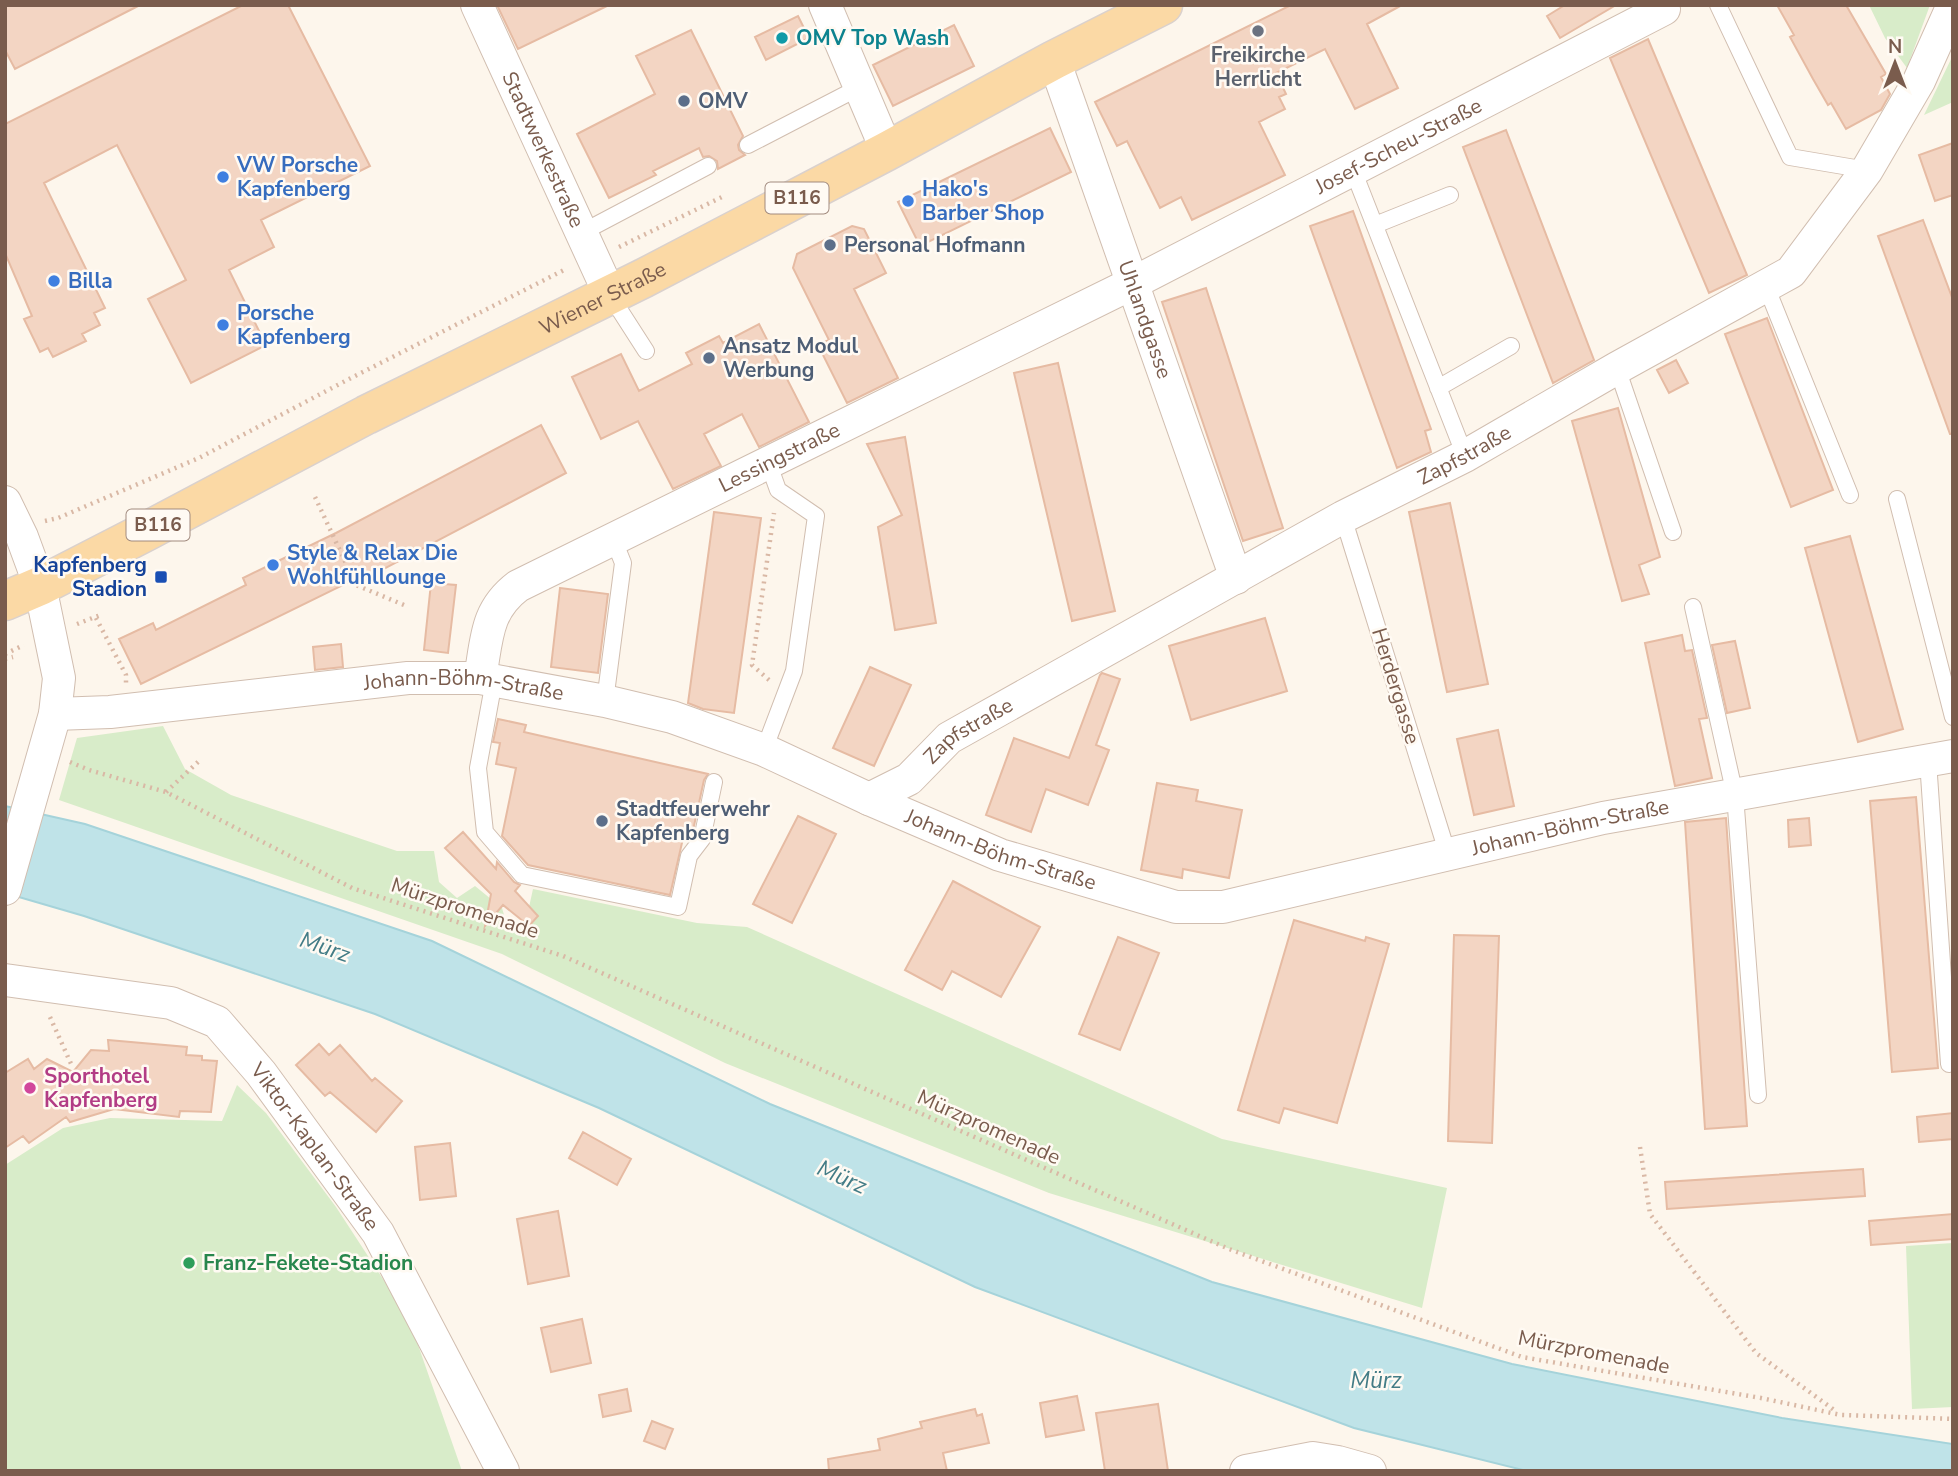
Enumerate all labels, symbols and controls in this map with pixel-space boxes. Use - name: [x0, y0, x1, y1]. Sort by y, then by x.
- marker: Freikirche Herrlicht: [1250, 23, 1266, 39]
- place label: OMV Top Wash: [796, 24, 949, 52]
- north arrow: [1860, 28, 1930, 98]
- marker: OMV Top Wash: [774, 30, 790, 46]
- text: N: [1888, 34, 1902, 60]
- place label: Freikirche Herrlicht: [1211, 41, 1305, 93]
- street label: Stadtwerkestraße: [495, 67, 591, 232]
- place label: OMV: [698, 87, 749, 115]
- street label: Josef-Scheu-Straße: [1309, 91, 1487, 201]
- marker: OMV: [676, 93, 692, 109]
- place label: VW Porsche Kapfenberg: [236, 151, 358, 203]
- marker: VW Porsche Kapfenberg: [215, 169, 231, 185]
- place label: Hako's Barber Shop: [922, 175, 1044, 227]
- road number: B116: [766, 182, 828, 214]
- marker: Hako's Barber Shop: [900, 193, 916, 209]
- place label: Personal Hofmann: [844, 231, 1026, 259]
- marker: Personal Hofmann: [822, 237, 838, 253]
- street label: Wiener Straße: [534, 255, 671, 341]
- street label: Uhlandgasse: [1111, 256, 1179, 382]
- place label: Billa: [68, 267, 113, 295]
- marker: Billa: [46, 273, 62, 289]
- place label: Porsche Kapfenberg: [237, 299, 351, 351]
- marker: Porsche Kapfenberg: [215, 317, 231, 333]
- place label: Ansatz Modul Werbung: [723, 332, 858, 384]
- marker: Ansatz Modul Werbung: [701, 350, 717, 366]
- street label: Lessingstraße: [714, 416, 845, 499]
- street label: Zapfstraße: [1413, 418, 1516, 491]
- road number: B116: [127, 510, 190, 540]
- place label: Style & Relax Die Wohlfühllounge: [287, 539, 458, 591]
- place label: Kapfenberg Stadion: [33, 551, 147, 603]
- marker: Style & Relax Die Wohlfühllounge: [265, 557, 281, 573]
- marker: Kapfenberg Stadion: [153, 569, 169, 585]
- street label: Herdergasse: [1365, 624, 1427, 748]
- street label: Johann-Böhm-Straße: [361, 663, 566, 707]
- street label: Zapfstraße: [917, 691, 1018, 770]
- street label: Johann-Böhm-Straße: [1468, 793, 1671, 863]
- place label: Stadtfeuerwehr Kapfenberg: [616, 795, 771, 847]
- street label: Johann-Böhm-Straße: [900, 802, 1100, 897]
- marker: Stadtfeuerwehr Kapfenberg: [594, 813, 610, 829]
- street label: Mürzpromenade: [387, 871, 543, 945]
- water label: Mürz: [296, 924, 355, 970]
- street label: Viktor-Kaplan-Straße: [243, 1056, 386, 1236]
- place label: Sporthotel Kapfenberg: [44, 1062, 158, 1114]
- marker: Sporthotel Kapfenberg: [22, 1080, 38, 1096]
- street label: Mürzpromenade: [913, 1083, 1065, 1171]
- water label: Mürz: [812, 1152, 872, 1202]
- place label: Franz-Fekete-Stadion: [203, 1249, 413, 1277]
- marker: Franz-Fekete-Stadion: [181, 1255, 197, 1271]
- street label: Mürzpromenade: [1516, 1324, 1672, 1380]
- water label: Mürz: [1350, 1365, 1402, 1396]

